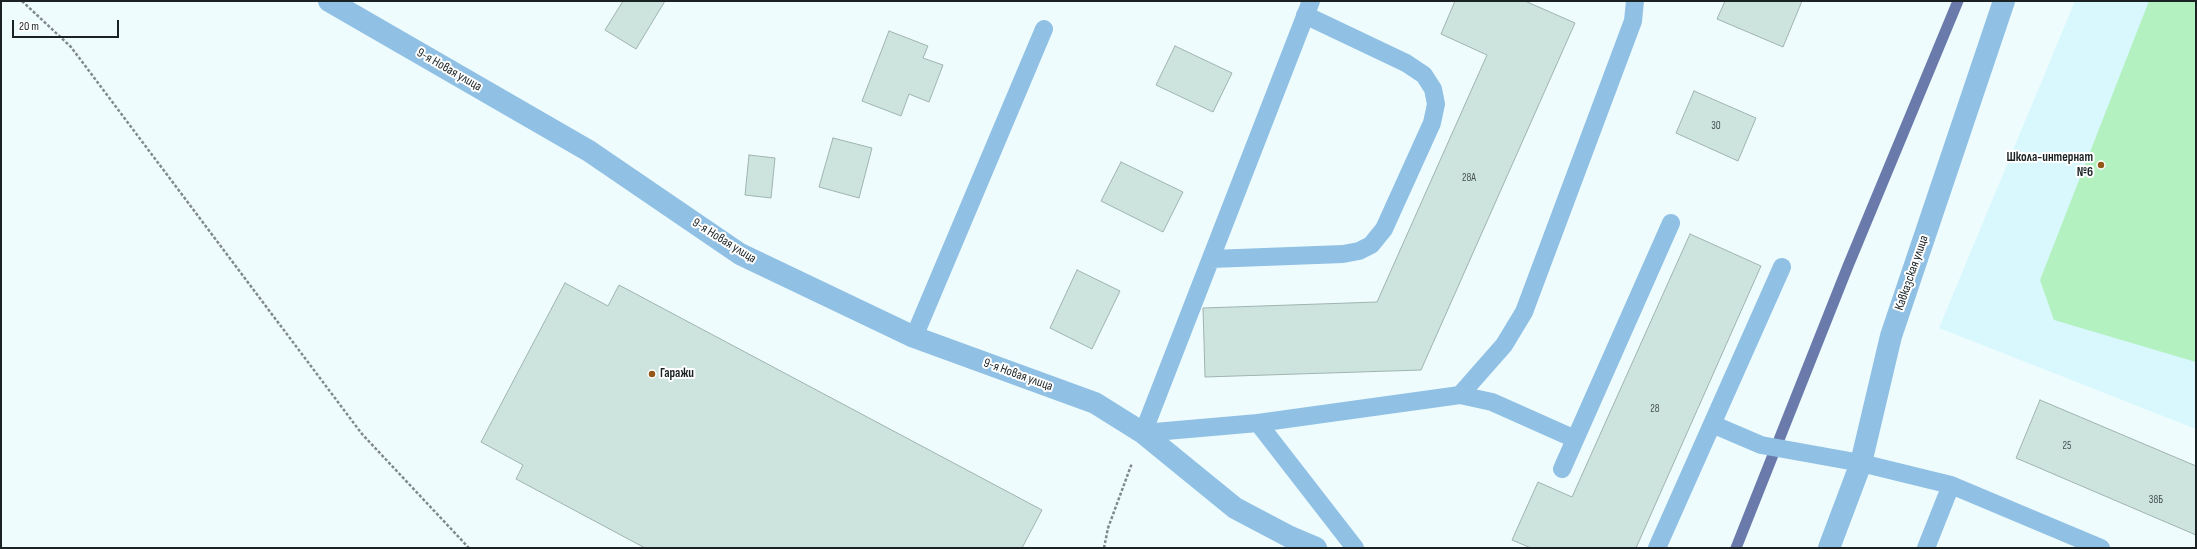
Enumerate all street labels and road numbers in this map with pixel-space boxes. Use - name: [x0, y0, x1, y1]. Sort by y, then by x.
- street label: 9-я Новая улица: [414, 45, 484, 95]
- street label: 9-я Новая улица: [689, 215, 759, 267]
- street label: Кавказская улица: [1892, 233, 1932, 313]
- street label: 9-я Новая улица: [981, 355, 1055, 395]

